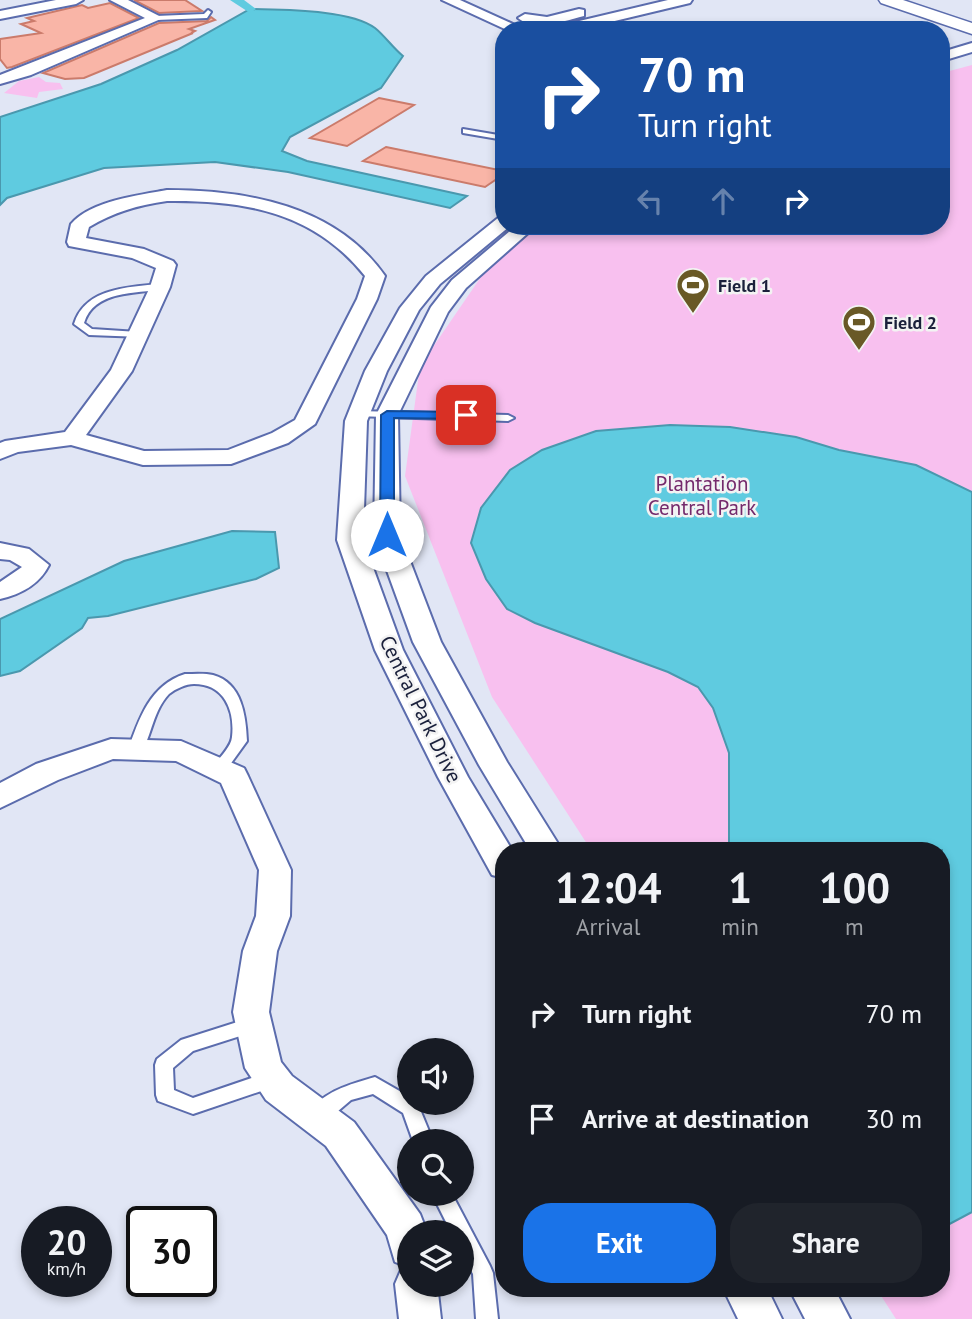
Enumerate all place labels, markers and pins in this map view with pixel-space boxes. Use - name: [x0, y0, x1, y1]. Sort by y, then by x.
- sports icon: Field 1: [674, 266, 712, 315]
- place label: Field 1: [718, 274, 771, 297]
- sports icon: Field 2: [840, 303, 878, 352]
- place label: Field 2: [884, 311, 937, 334]
- pin: [436, 385, 496, 445]

